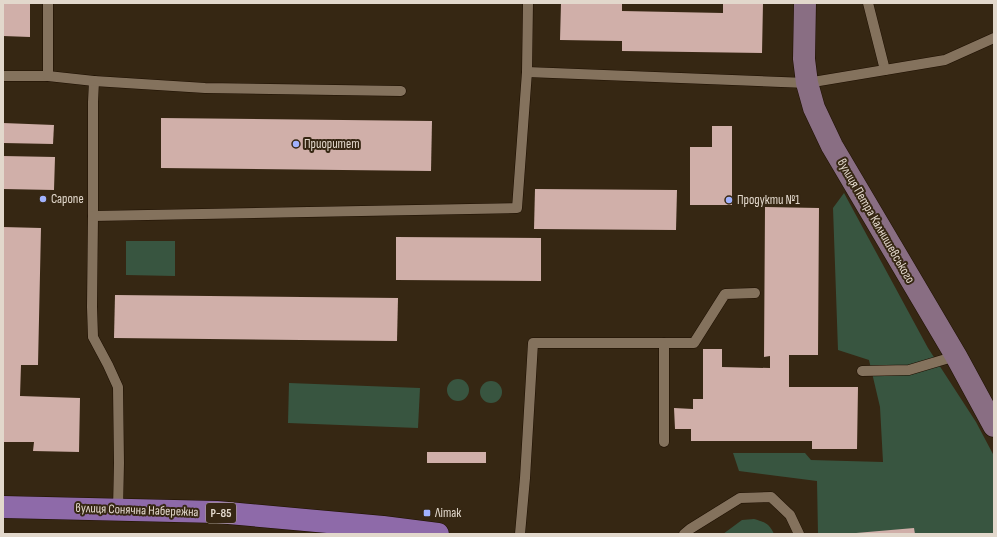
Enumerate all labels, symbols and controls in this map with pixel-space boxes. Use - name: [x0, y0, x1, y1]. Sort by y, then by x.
- place label: Приоритет: [304, 136, 360, 152]
- marker: Приоритет: [291, 139, 301, 149]
- street label: вулиця Петра Калнишевського: [834, 156, 918, 286]
- place label: Capone: [51, 191, 84, 207]
- place label: Продукти №1: [737, 192, 800, 208]
- marker: Capone: [38, 194, 48, 204]
- marker: Продукти №1: [724, 195, 734, 205]
- street label: вулиця Сонячна Набережна: [75, 500, 199, 520]
- road number: Р-85: [206, 503, 236, 523]
- place label: Літак: [434, 505, 461, 521]
- marker: Літак: [422, 508, 432, 518]

